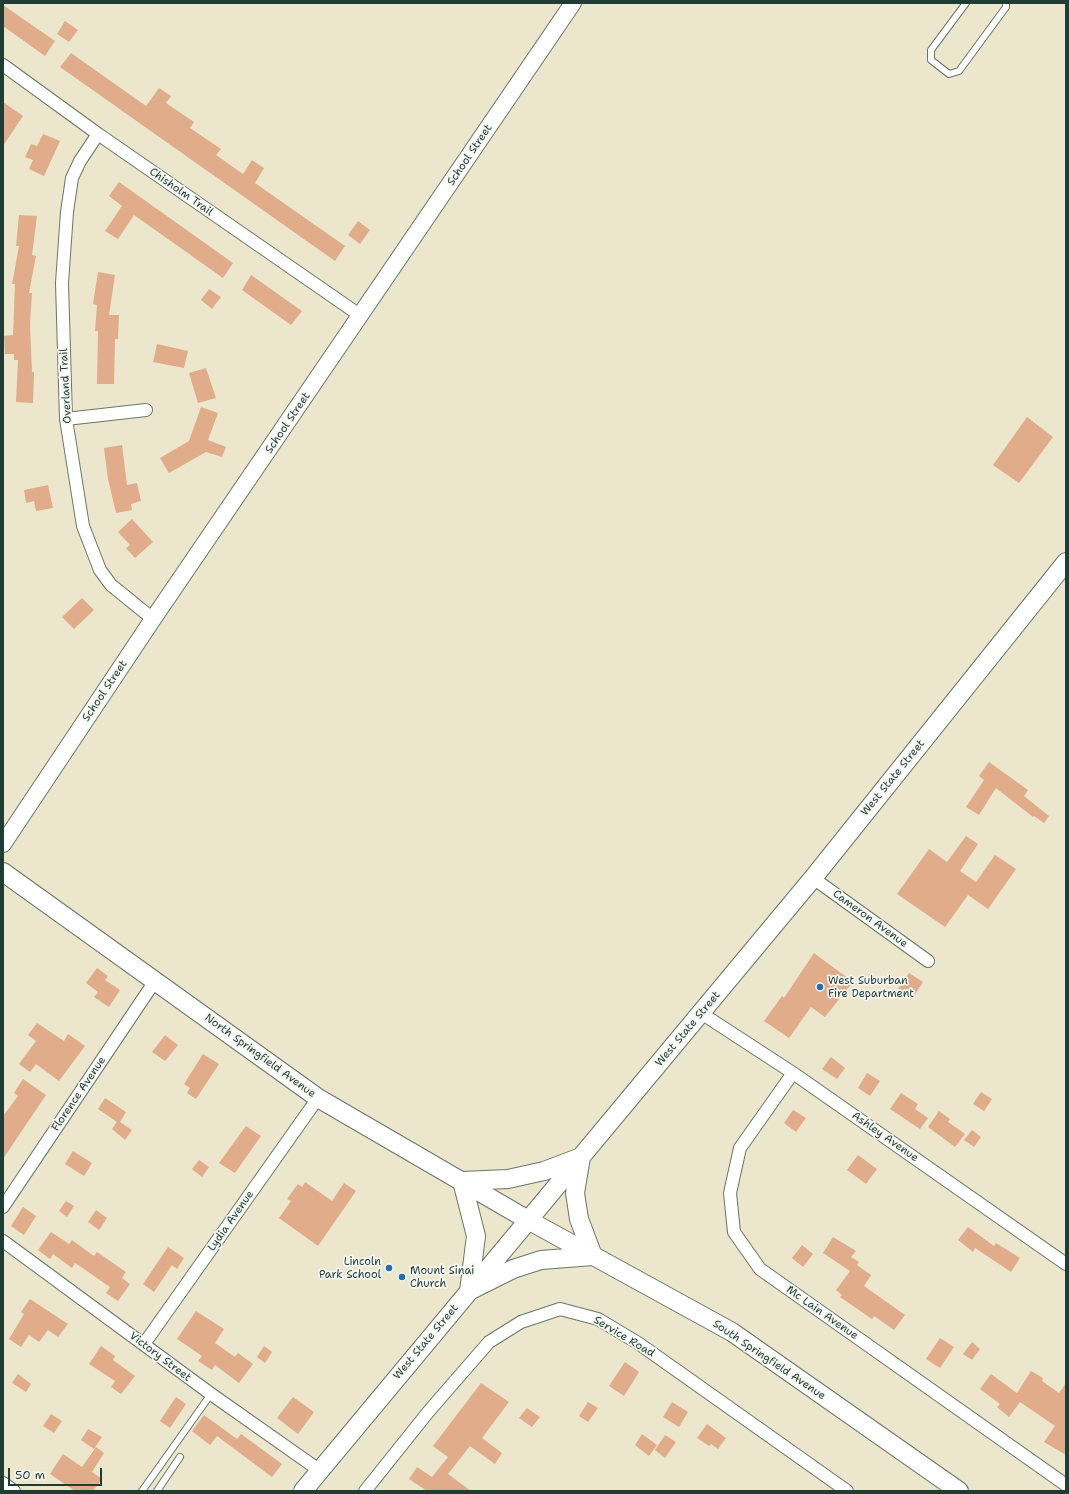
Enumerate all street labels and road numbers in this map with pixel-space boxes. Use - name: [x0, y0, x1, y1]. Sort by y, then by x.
- street label: School Street: [445, 122, 495, 188]
- street label: Chisholm Trail: [147, 165, 215, 219]
- street label: Overland Trail: [57, 348, 75, 424]
- street label: School Street: [263, 390, 313, 456]
- street label: School Street: [80, 658, 130, 724]
- street label: West State Street: [858, 737, 928, 819]
- street label: Cameron Avenue: [830, 887, 910, 951]
- street label: West State Street: [653, 989, 723, 1069]
- street label: North Springfield Avenue: [202, 1011, 318, 1101]
- street label: Florence Avenue: [49, 1054, 109, 1134]
- street label: Ashley Avenue: [849, 1109, 921, 1165]
- street label: Lydia Avenue: [205, 1188, 257, 1254]
- street label: Mc Lain Avenue: [784, 1283, 860, 1343]
- street label: West State Street: [391, 1302, 461, 1382]
- street label: Service Road: [591, 1314, 657, 1360]
- street label: South Springfield Avenue: [710, 1317, 828, 1403]
- street label: Victory Street: [127, 1329, 193, 1385]

